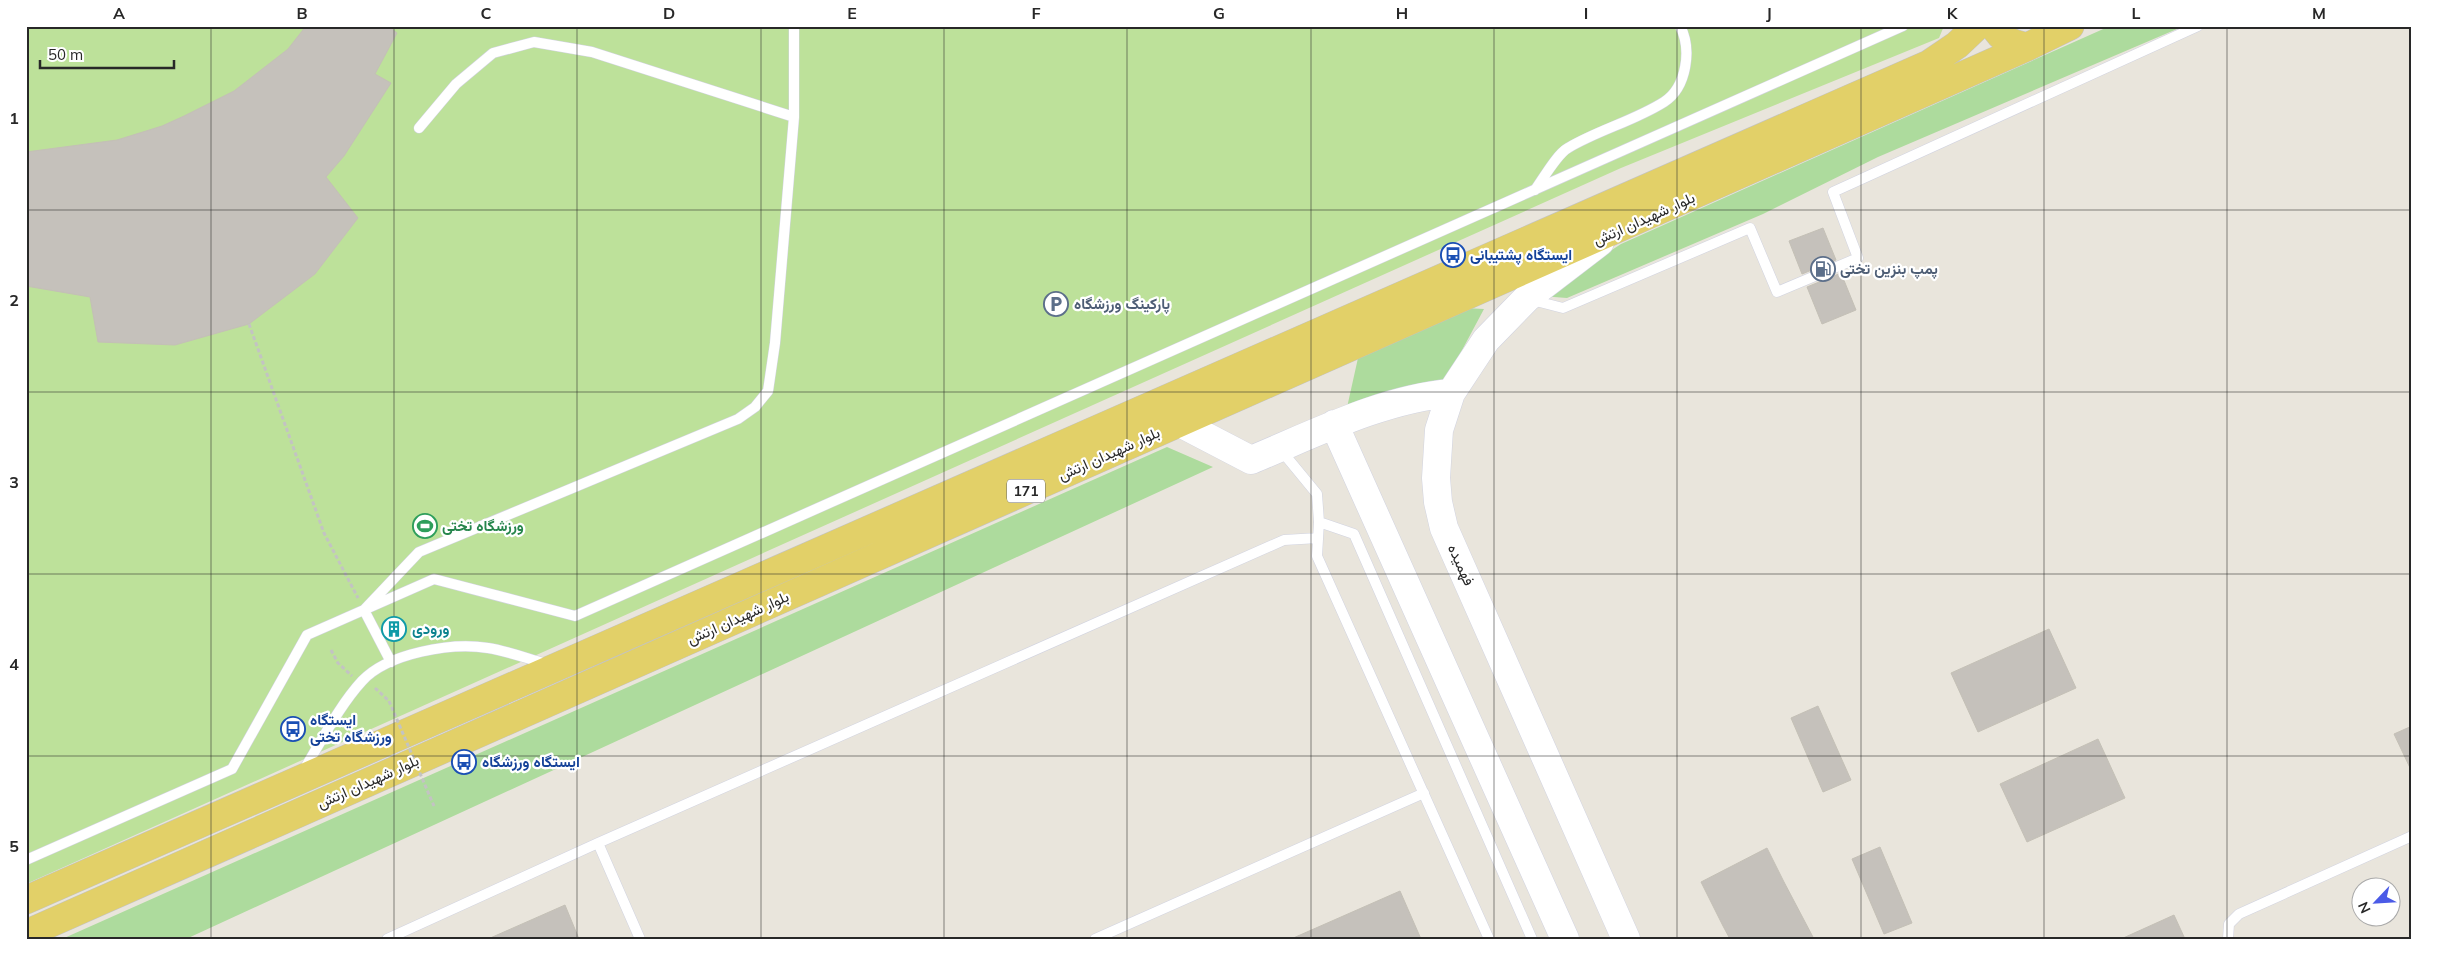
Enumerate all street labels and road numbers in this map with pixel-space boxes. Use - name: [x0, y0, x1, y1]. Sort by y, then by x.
- street label: بلوار شهیدان ارتش: [1590, 188, 1698, 250]
- street label: بلوار شهیدان ارتش: [1055, 423, 1163, 485]
- road number: 171: [1007, 480, 1045, 502]
- street label: فهمیده: [1444, 541, 1479, 589]
- street label: بلوار شهیدان ارتش: [684, 587, 792, 649]
- street label: بلوار شهیدان ارتش: [314, 751, 422, 813]

